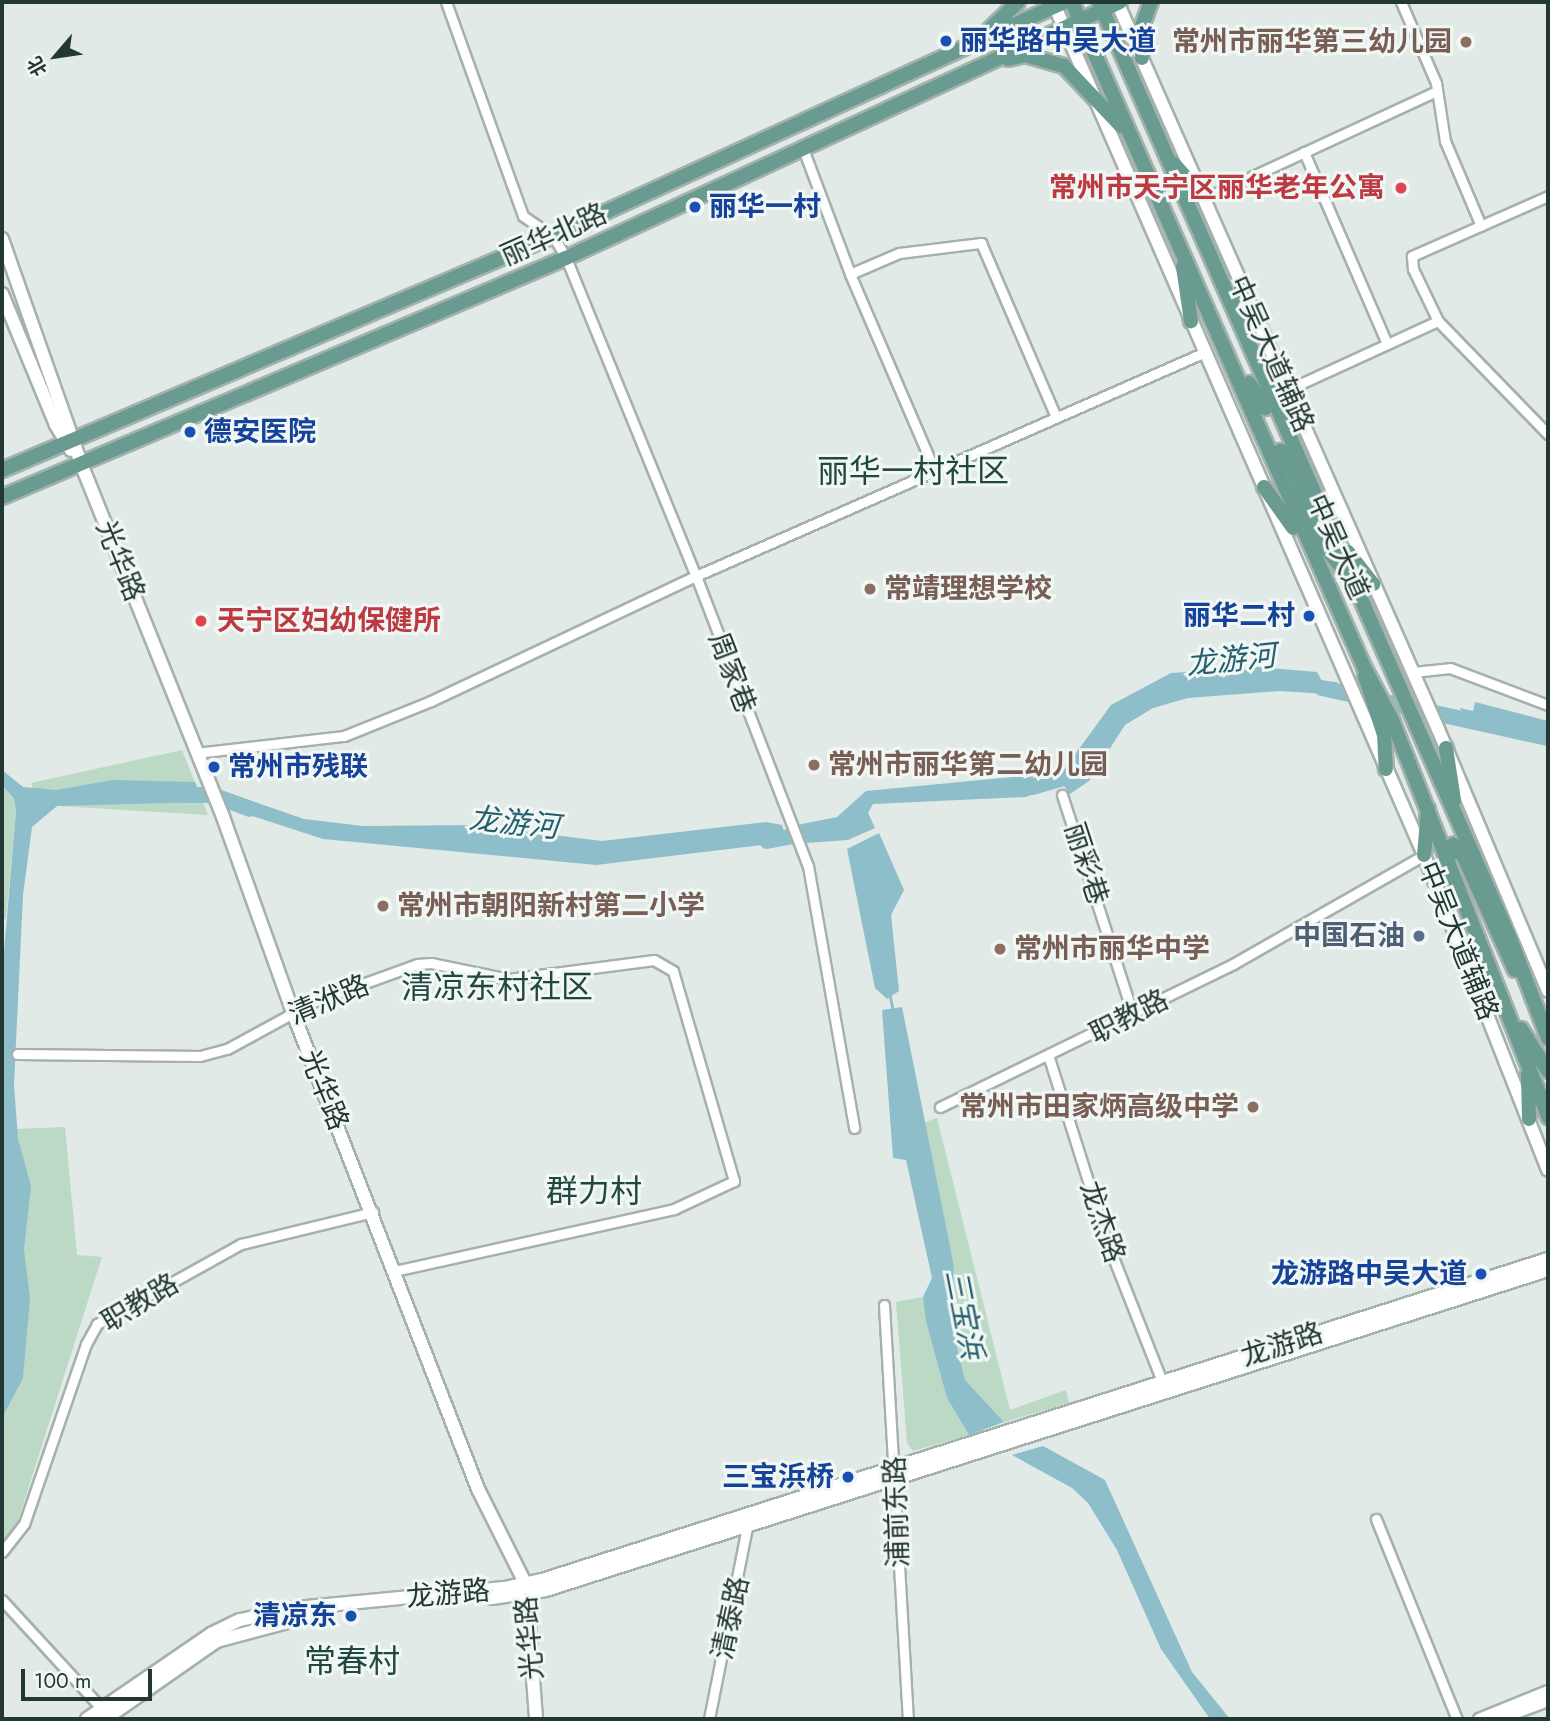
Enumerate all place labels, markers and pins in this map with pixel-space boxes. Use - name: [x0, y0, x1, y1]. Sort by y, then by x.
- place label: 丽华路中吴大道: [960, 24, 1156, 58]
- place label: 常州市丽华第三幼儿园: [1172, 25, 1452, 59]
- marker: 丽华路中吴大道: [938, 33, 954, 49]
- marker: 常州市丽华第三幼儿园: [1458, 34, 1474, 50]
- place label: 常州市天宁区丽华老年公寓: [1049, 171, 1385, 205]
- marker: 常州市天宁区丽华老年公寓: [1391, 178, 1411, 198]
- place label: 丽华一村: [709, 190, 821, 224]
- marker: 丽华一村: [687, 199, 703, 215]
- place label: 德安医院: [204, 415, 316, 449]
- marker: 德安医院: [182, 424, 198, 440]
- place label: 常靖理想学校: [884, 572, 1052, 606]
- marker: 常靖理想学校: [862, 581, 878, 597]
- place label: 丽华二村: [1183, 599, 1295, 633]
- place label: 天宁区妇幼保健所: [217, 604, 441, 638]
- marker: 丽华二村: [1301, 608, 1317, 624]
- marker: 天宁区妇幼保健所: [191, 611, 211, 631]
- place label: 常州市丽华第二幼儿园: [828, 748, 1108, 782]
- place label: 常州市残联: [228, 750, 368, 784]
- marker: 常州市丽华第二幼儿园: [806, 757, 822, 773]
- marker: 常州市残联: [206, 759, 222, 775]
- place label: 常州市朝阳新村第二小学: [397, 889, 705, 923]
- marker: 常州市朝阳新村第二小学: [375, 898, 391, 914]
- place label: 中国石油: [1293, 919, 1405, 953]
- marker: 中国石油: [1411, 928, 1427, 944]
- place label: 常州市丽华中学: [1014, 932, 1210, 966]
- marker: 常州市丽华中学: [992, 941, 1008, 957]
- place label: 常州市田家炳高级中学: [959, 1090, 1239, 1124]
- marker: 常州市田家炳高级中学: [1245, 1099, 1261, 1115]
- place label: 龙游路中吴大道: [1271, 1257, 1467, 1291]
- marker: 龙游路中吴大道: [1473, 1266, 1489, 1282]
- place label: 三宝浜桥: [722, 1460, 834, 1494]
- marker: 三宝浜桥: [840, 1469, 856, 1485]
- place label: 清凉东: [253, 1599, 337, 1633]
- marker: 清凉东: [343, 1608, 359, 1624]

